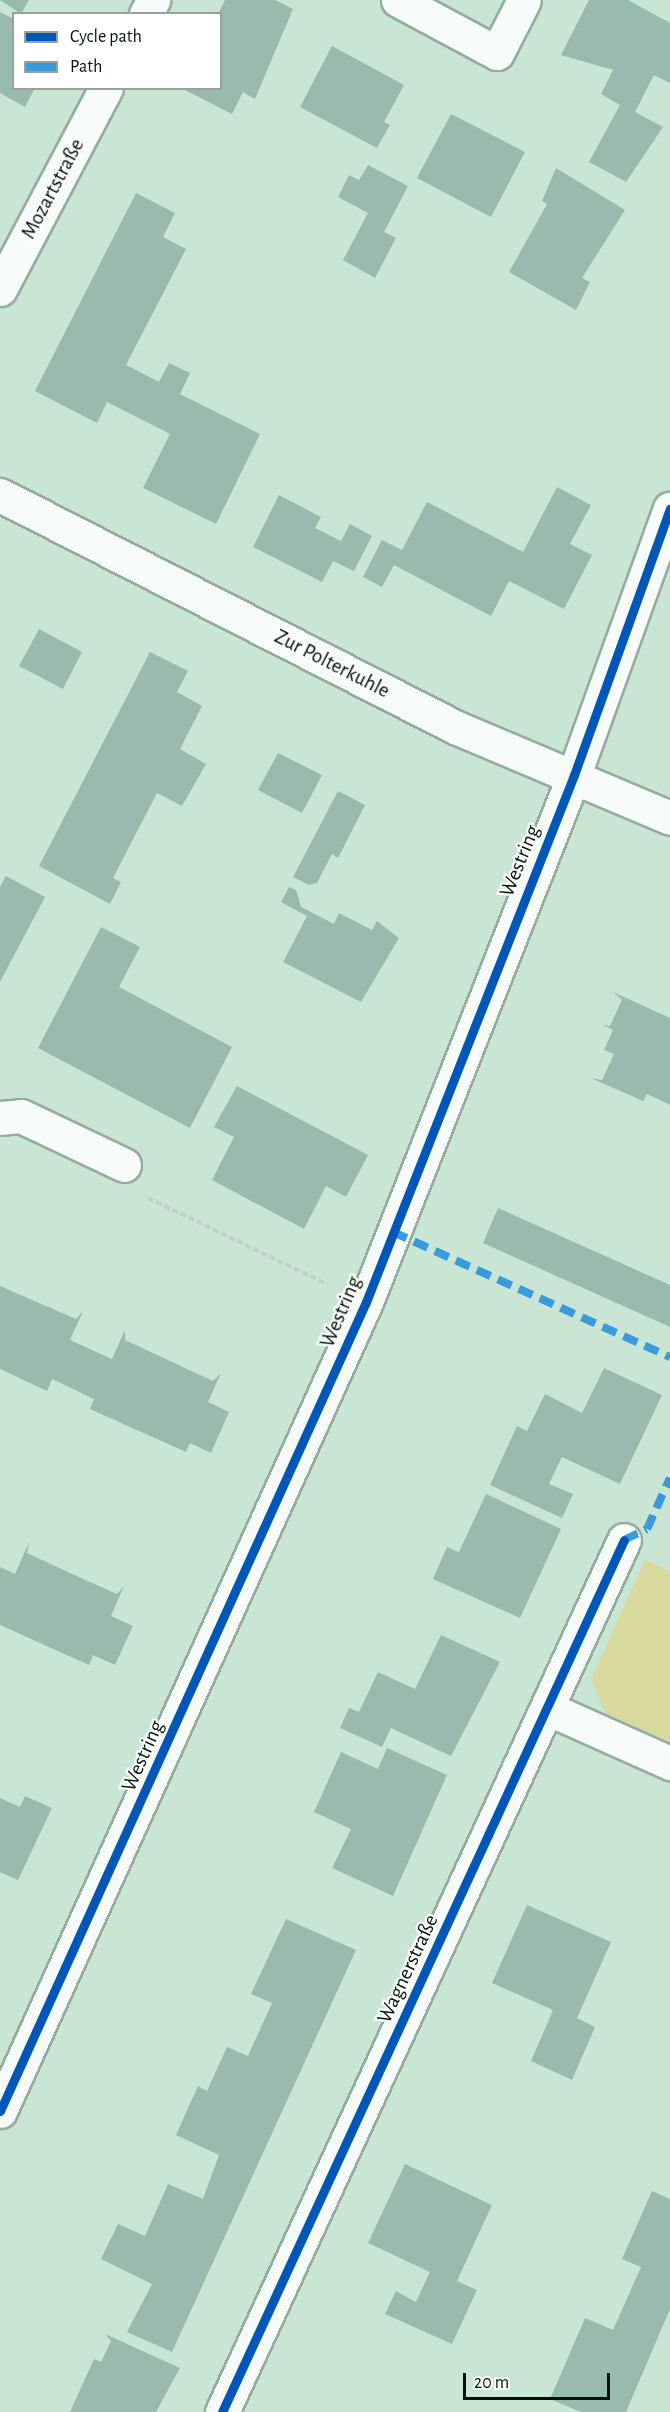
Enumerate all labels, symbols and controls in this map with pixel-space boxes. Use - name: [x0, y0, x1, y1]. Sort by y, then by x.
- legend: [12, 12, 222, 90]
- text: Cycle path: [70, 28, 142, 46]
- text: Path: [70, 58, 102, 76]
- street label: Mozartstraße: [16, 135, 90, 243]
- street label: Zur Polterkuhle: [270, 624, 394, 704]
- street label: Westring: [494, 822, 546, 900]
- street label: Westring: [315, 1273, 367, 1351]
- street label: Westring: [116, 1717, 170, 1795]
- street label: Wagnerstraße: [372, 1911, 444, 2027]
- scale bar: [466, 2361, 613, 2399]
- text: 20 m: [474, 2374, 509, 2392]

